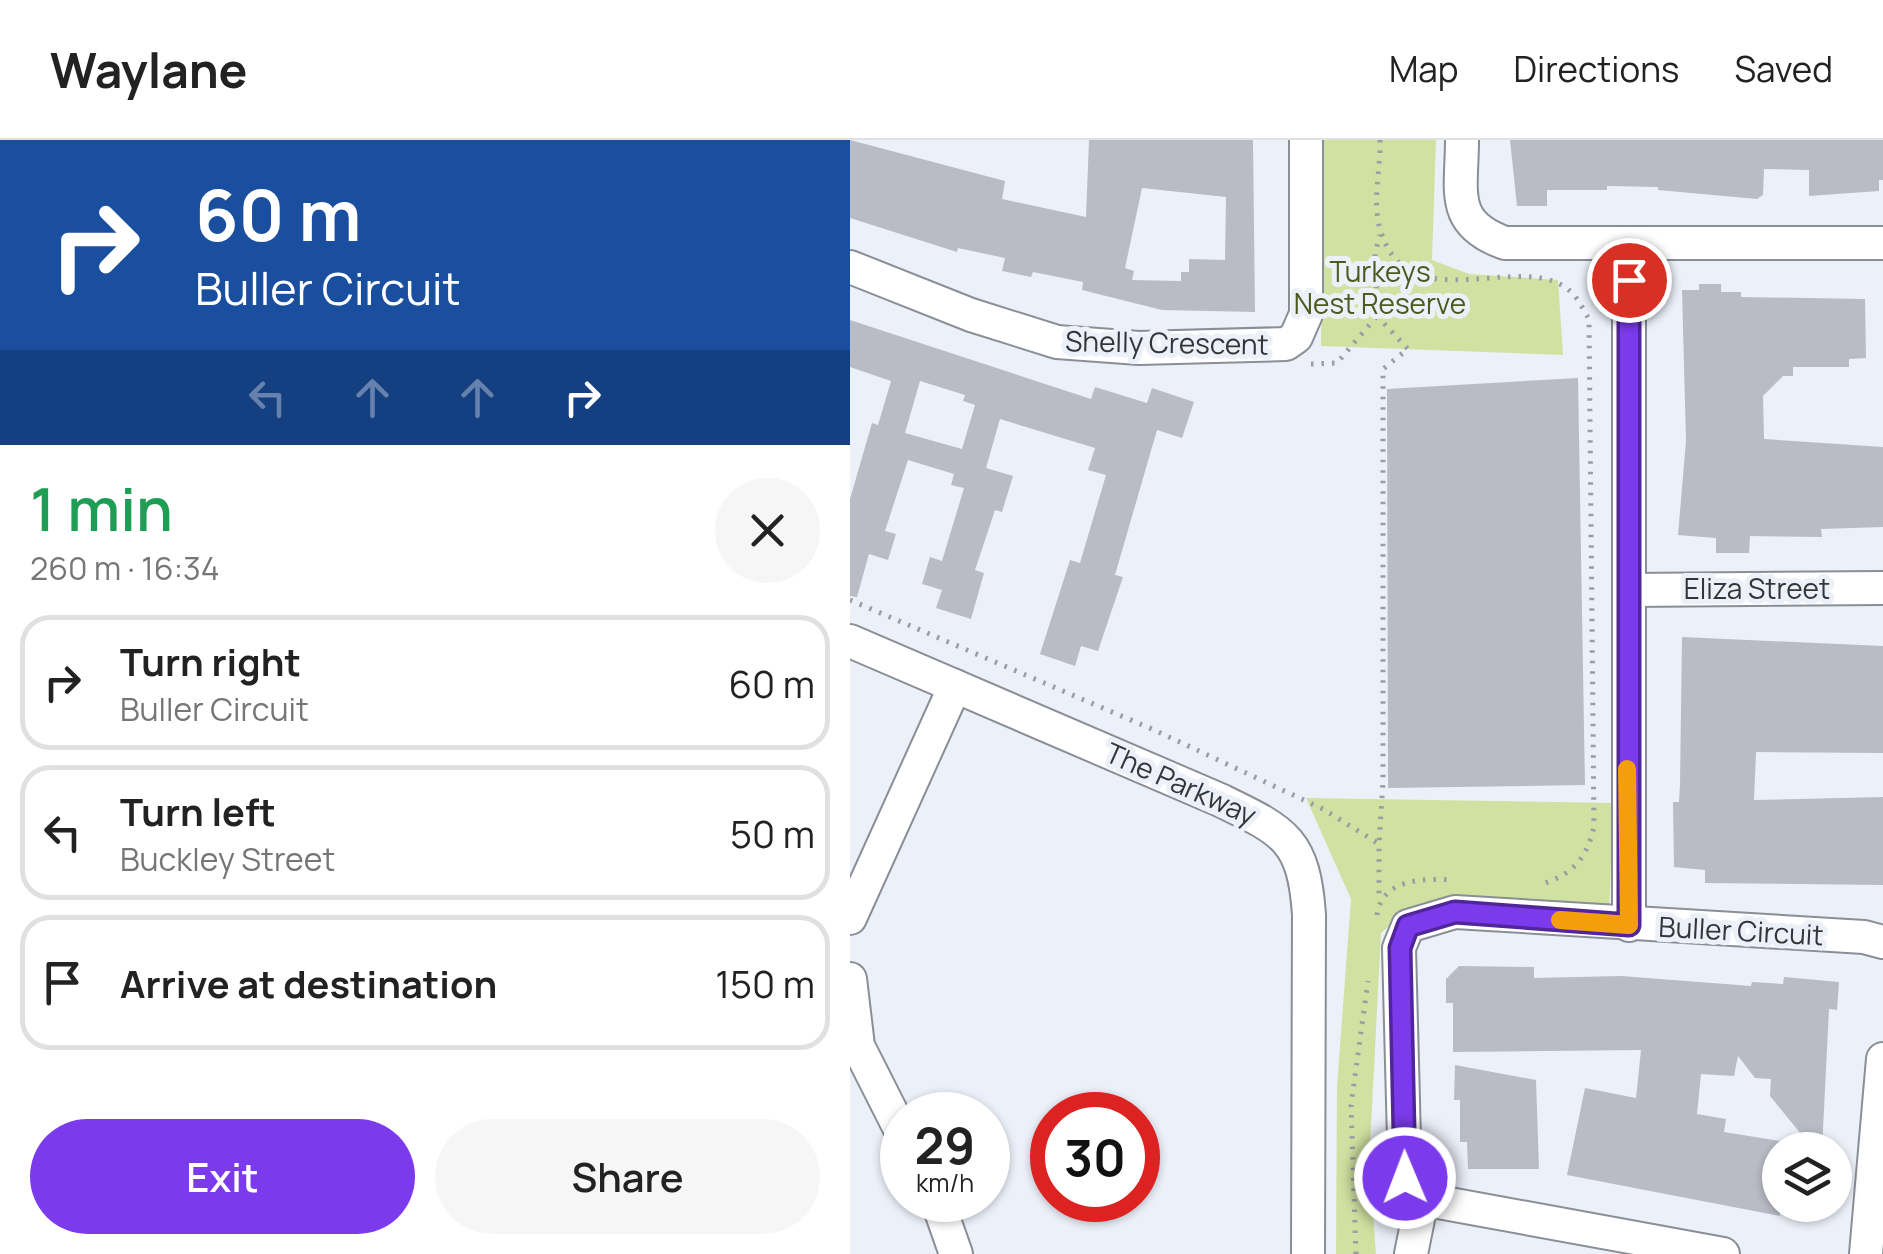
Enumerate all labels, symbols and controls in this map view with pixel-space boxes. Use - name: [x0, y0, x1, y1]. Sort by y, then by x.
- text: Waylane: [50, 37, 247, 102]
- text: Map: [1389, 45, 1459, 93]
- text: Directions: [1514, 45, 1679, 93]
- text: Saved: [1734, 45, 1833, 93]
- text: 60 m: [195, 166, 362, 262]
- icon: right: [30, 180, 160, 310]
- pin: [1587, 238, 1672, 323]
- park label: Turkeys Nest Reserve: [1294, 252, 1466, 322]
- icon: arrive: [1602, 253, 1657, 308]
- text: Buller Circuit: [195, 257, 461, 319]
- street label: Shelly Crescent: [1065, 321, 1269, 363]
- icon: left: [240, 370, 295, 425]
- icon: ahead: [345, 370, 400, 425]
- icon: ahead: [450, 370, 505, 425]
- icon: right: [555, 370, 610, 425]
- text: 1 min: [30, 467, 173, 549]
- button: close: [715, 478, 820, 583]
- text: 260 m · 16:34: [30, 546, 220, 590]
- street label: Eliza Street: [1684, 569, 1830, 607]
- text: Turn right: [120, 635, 301, 687]
- icon: right: [35, 655, 90, 710]
- text: 60 m: [728, 657, 815, 709]
- text: Buller Circuit: [120, 687, 309, 731]
- street label: The Parkway: [1100, 733, 1263, 833]
- text: Turn left: [120, 785, 276, 837]
- icon: left: [35, 805, 90, 860]
- text: 50 m: [730, 807, 815, 859]
- text: Buckley Street: [120, 837, 335, 881]
- street label: Buller Circuit: [1658, 907, 1825, 953]
- icon: arrive: [35, 955, 90, 1010]
- text: Arrive at destination: [120, 957, 497, 1009]
- text: 150 m: [715, 957, 815, 1009]
- speed limit sign: 30: [1030, 1092, 1160, 1222]
- text: 29: [915, 1111, 975, 1179]
- button: Exit: [30, 1119, 415, 1234]
- button: Share: [435, 1119, 820, 1234]
- position arrow: [1353, 1126, 1457, 1230]
- map controls: [1762, 1132, 1852, 1222]
- button: layers: [1762, 1132, 1852, 1222]
- text: km/h: [916, 1165, 974, 1200]

